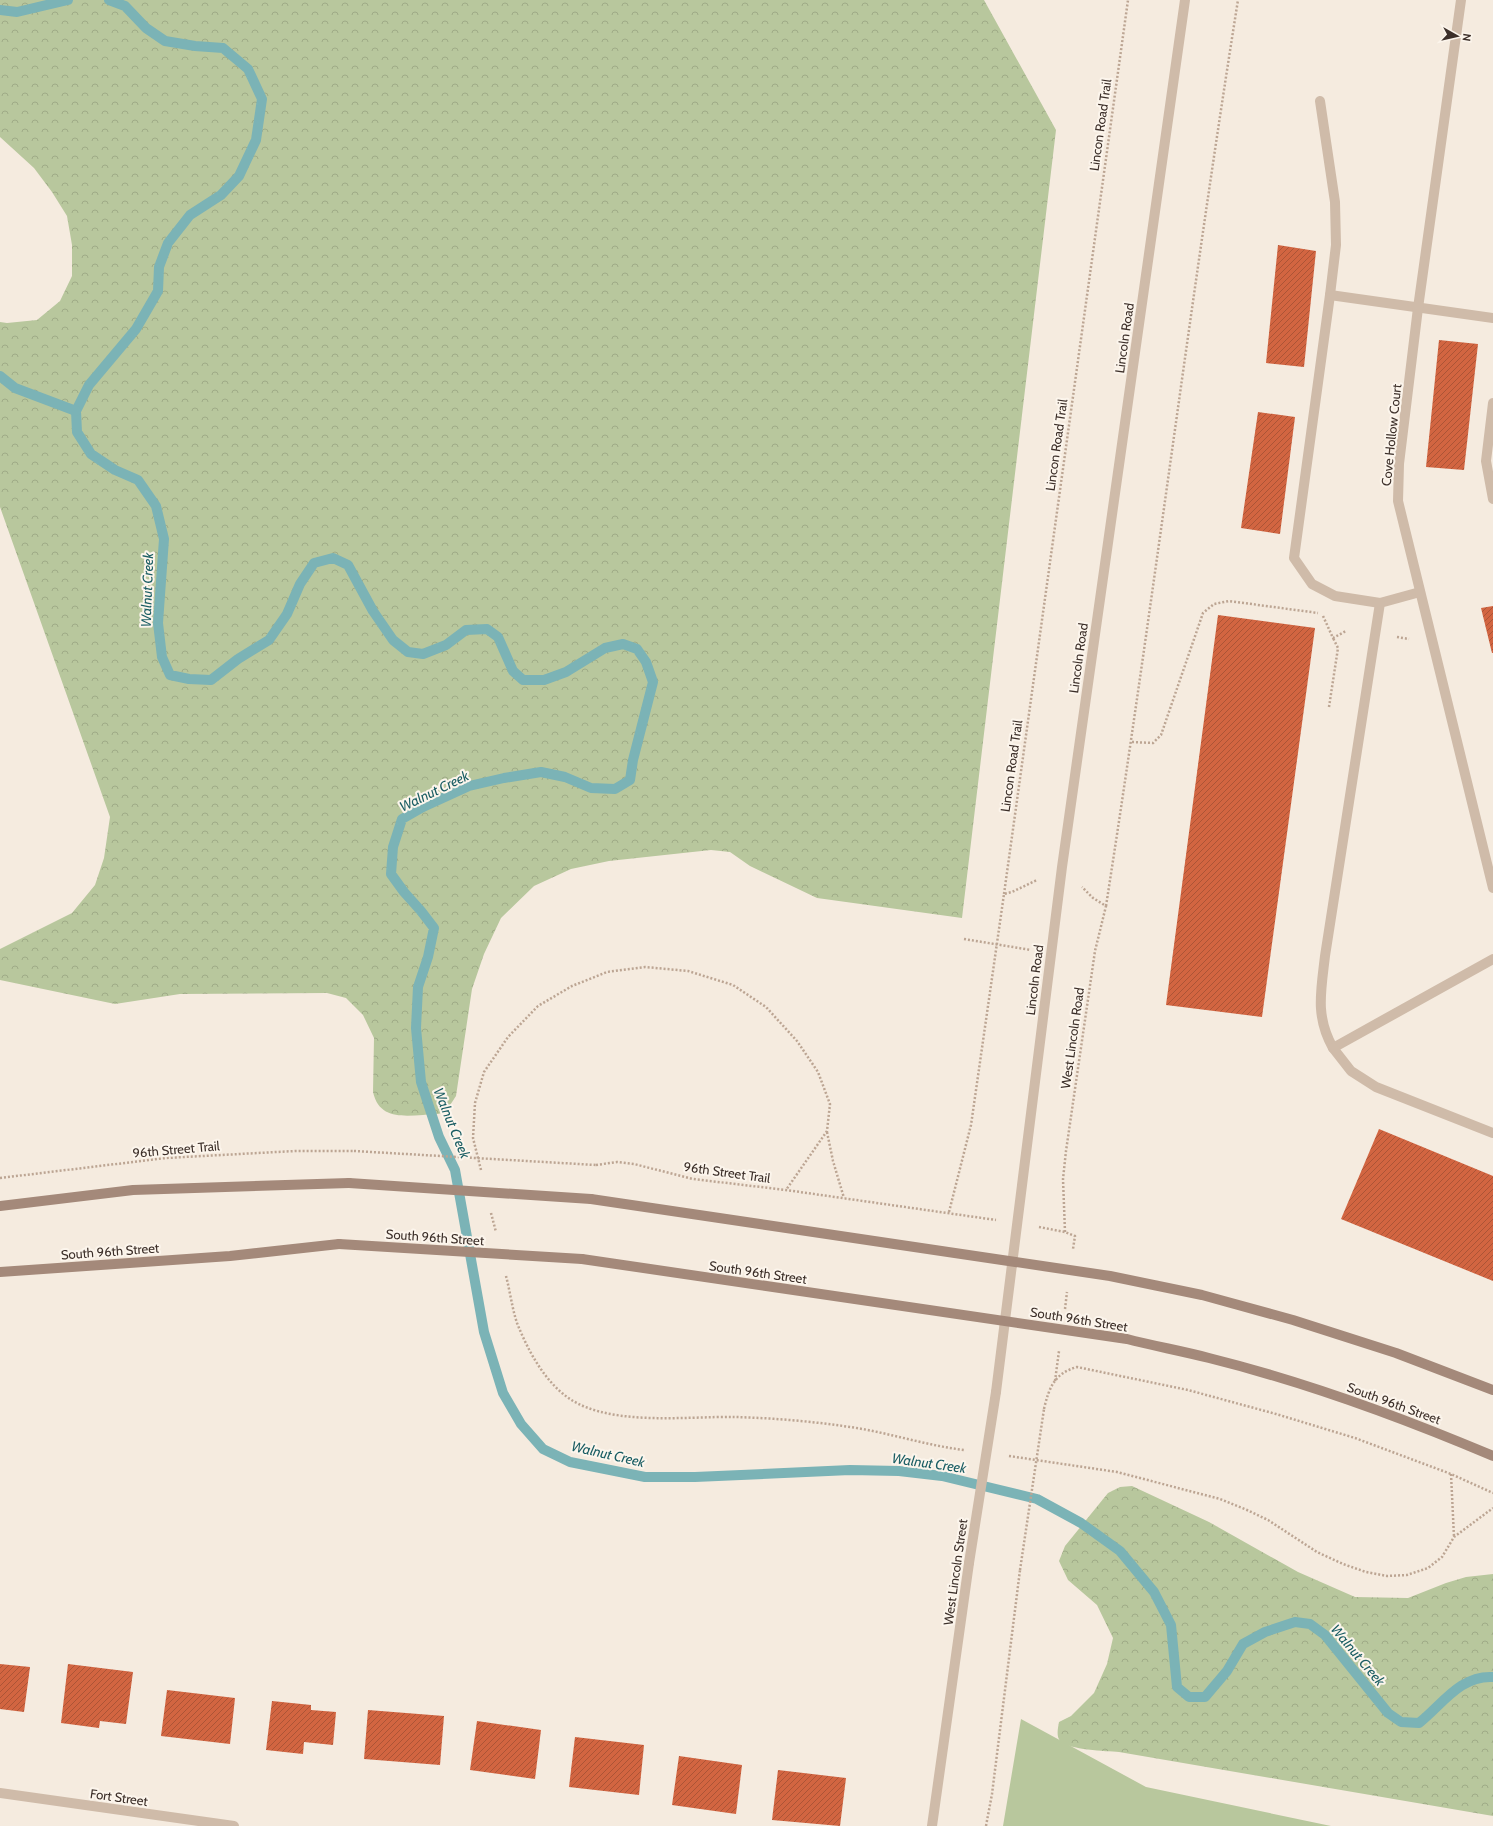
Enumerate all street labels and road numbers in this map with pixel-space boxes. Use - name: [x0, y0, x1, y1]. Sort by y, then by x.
- street label: Lincon Road Trail: [1086, 78, 1114, 172]
- street label: Lincoln Road: [1111, 302, 1137, 374]
- street label: Cove Hollow Court: [1378, 383, 1404, 487]
- street label: Lincon Road Trail: [1042, 398, 1070, 492]
- street label: Lincoln Road: [1065, 622, 1091, 694]
- street label: Lincon Road Trail: [997, 719, 1025, 813]
- street label: Lincoln Road: [1022, 944, 1046, 1016]
- street label: West Lincoln Road: [1057, 986, 1087, 1090]
- street label: 96th Street Trail: [132, 1137, 220, 1161]
- street label: 96th Street Trail: [683, 1158, 771, 1186]
- street label: South 96th Street: [385, 1226, 485, 1248]
- street label: South 96th Street: [60, 1240, 160, 1262]
- street label: South 96th Street: [708, 1257, 808, 1287]
- street label: South 96th Street: [1029, 1303, 1129, 1335]
- street label: South 96th Street: [1345, 1379, 1444, 1428]
- street label: West Lincoln Street: [940, 1517, 970, 1626]
- street label: Fort Street: [89, 1785, 150, 1809]

